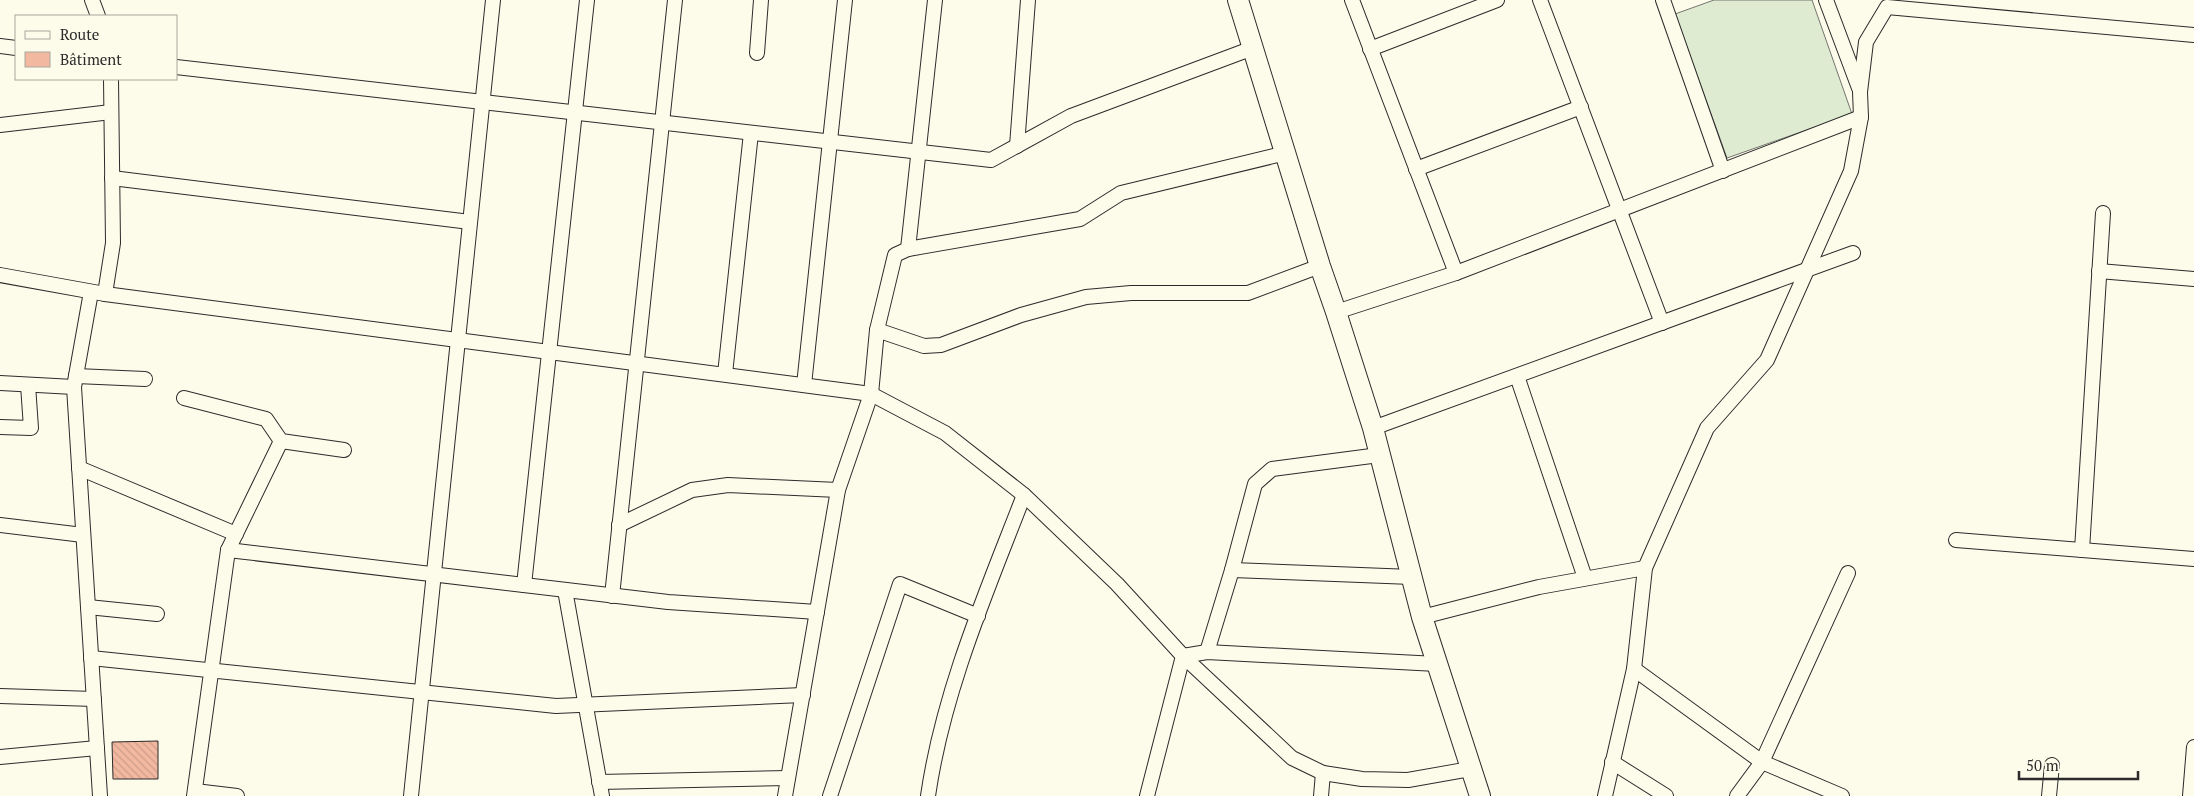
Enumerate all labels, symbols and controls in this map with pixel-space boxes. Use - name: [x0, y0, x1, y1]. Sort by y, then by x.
- legend: [15, 15, 178, 80]
- text: Route: [60, 24, 99, 44]
- text: Bâtiment: [60, 49, 122, 69]
- scale bar: [2019, 748, 2138, 780]
- text: 50 m: [2026, 755, 2059, 775]

